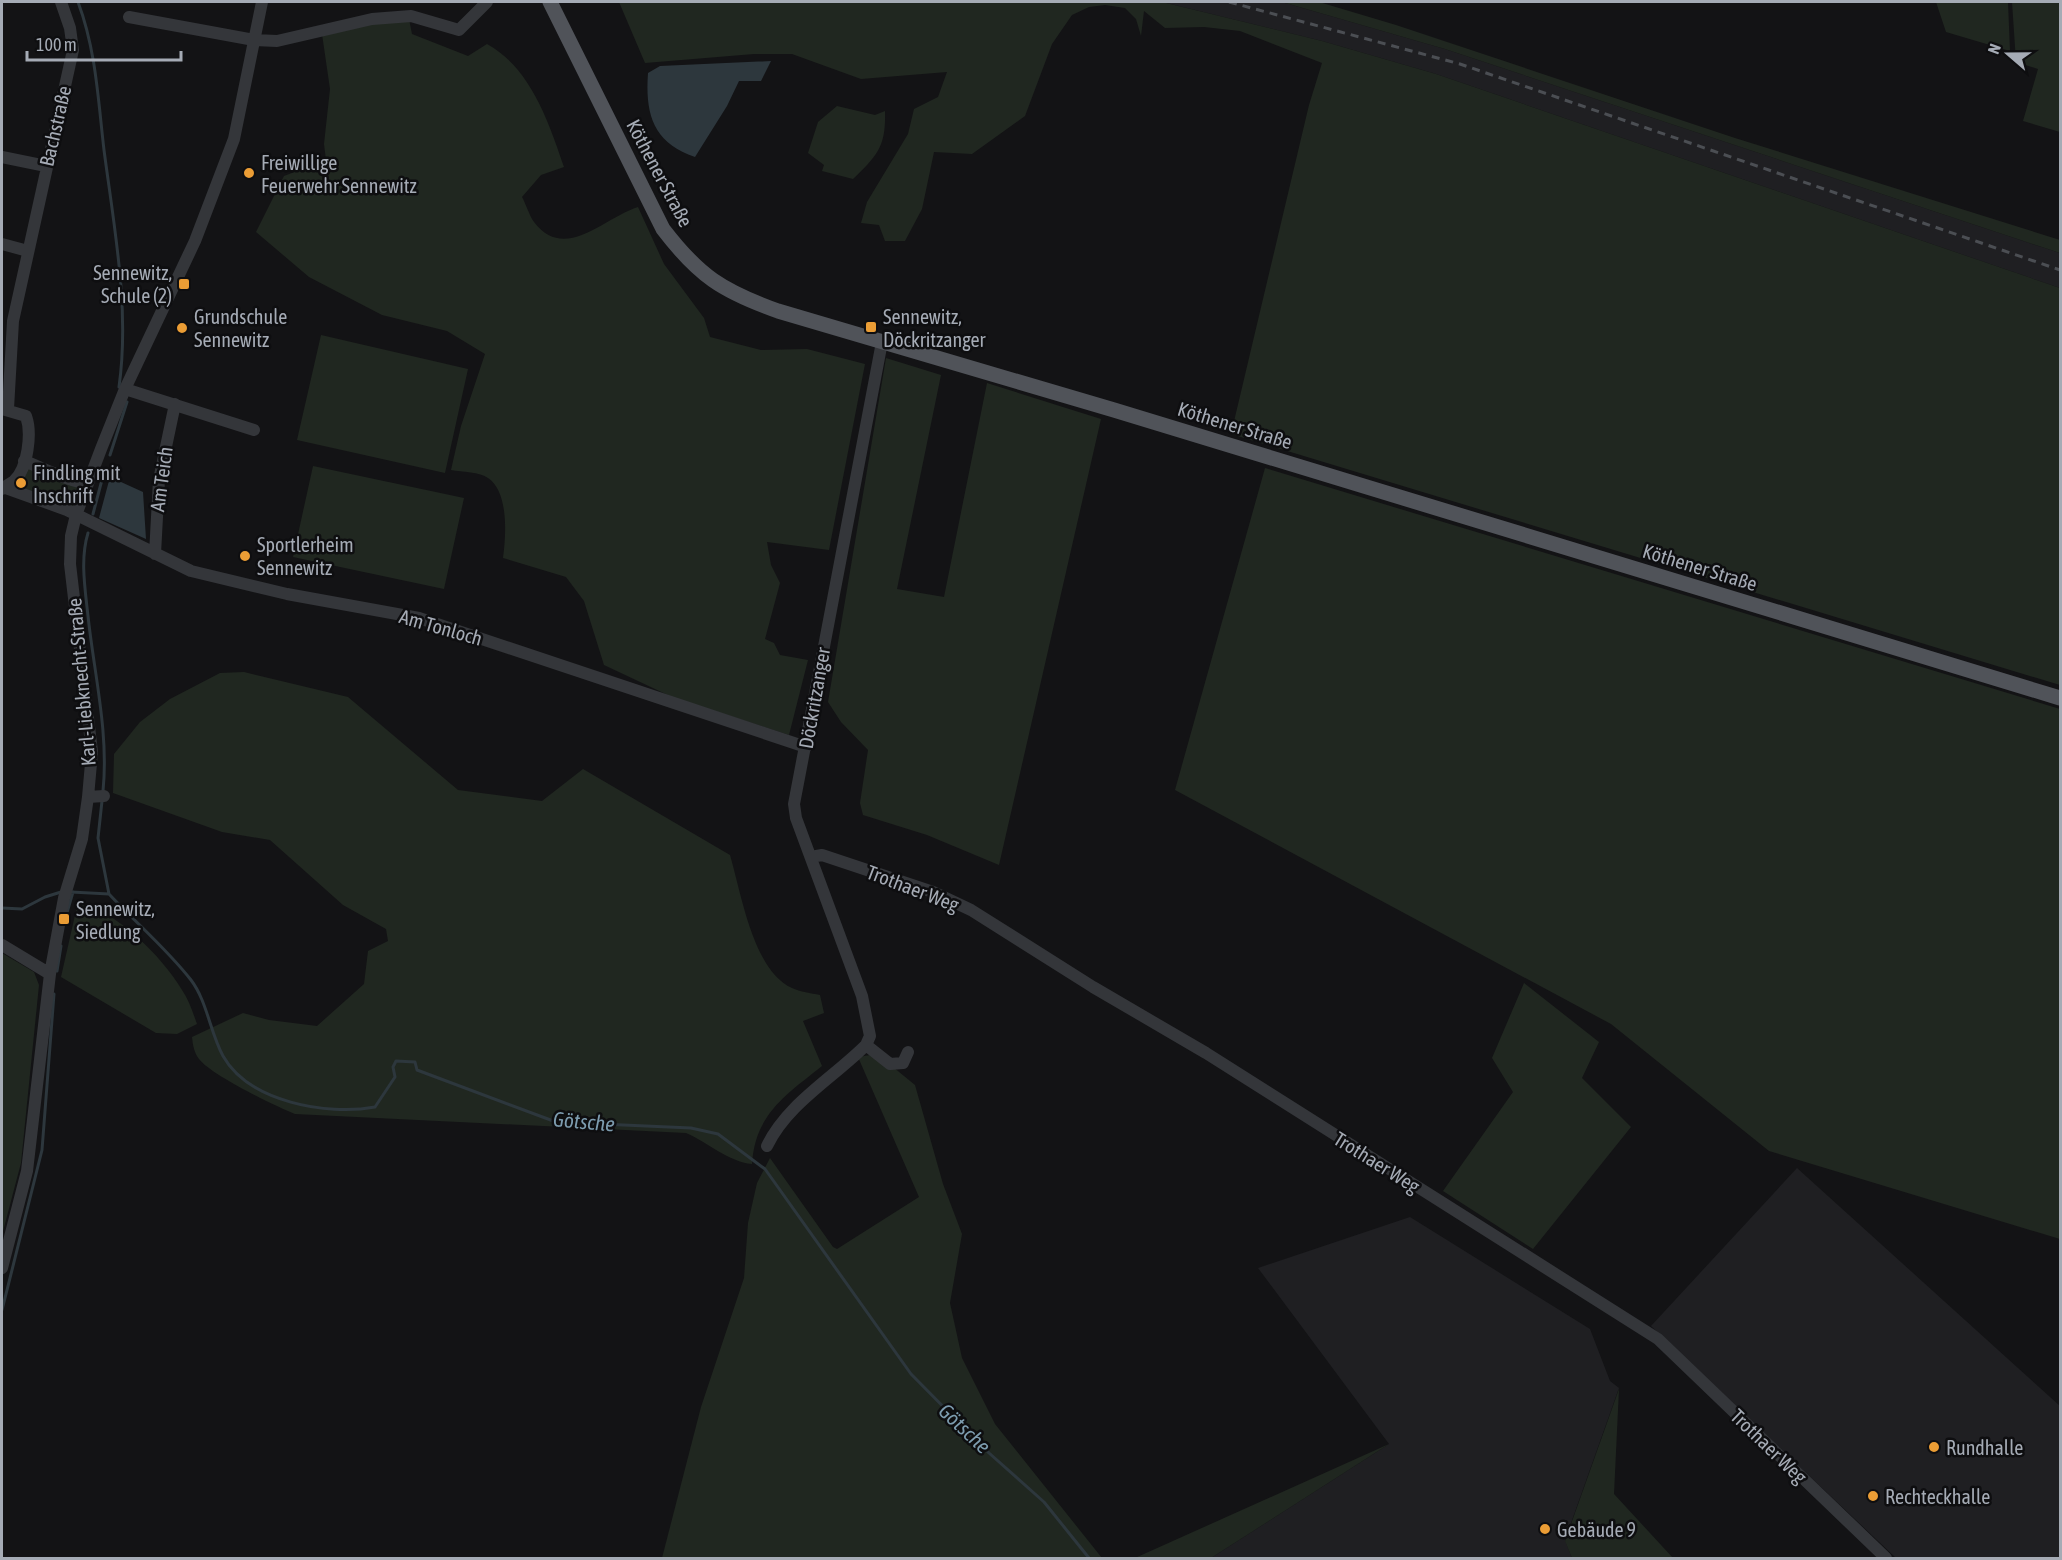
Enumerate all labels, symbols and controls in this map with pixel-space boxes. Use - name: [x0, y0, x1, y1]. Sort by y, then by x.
- scale bar: [27, 24, 182, 62]
- north arrow: [1978, 24, 2038, 84]
- text: 100 m: [36, 34, 77, 55]
- text: N: [1984, 41, 2004, 56]
- street label: Bachstraße: [35, 83, 75, 169]
- street label: Köthener Straße: [622, 115, 698, 231]
- place label: Freiwillige Feuerwehr Sennewitz: [261, 151, 417, 197]
- marker: Freiwillige Feuerwehr Sennewitz: [242, 166, 256, 180]
- place label: Sennewitz, Schule (2): [93, 261, 172, 307]
- marker: Sennewitz, Schule (2): [177, 277, 191, 291]
- place label: Grundschule Sennewitz: [194, 305, 287, 351]
- place label: Sennewitz, Döckritzanger: [883, 305, 987, 351]
- marker: Sennewitz, Döckritzanger: [864, 320, 878, 334]
- marker: Grundschule Sennewitz: [175, 321, 189, 335]
- street label: Köthener Straße: [1175, 397, 1295, 453]
- street label: Am Teich: [145, 445, 177, 513]
- place label: Findling mit Inschrift: [33, 461, 121, 507]
- marker: Findling mit Inschrift: [14, 476, 28, 490]
- place label: Sportlerheim Sennewitz: [257, 533, 354, 579]
- street label: Köthener Straße: [1640, 539, 1760, 595]
- marker: Sportlerheim Sennewitz: [238, 549, 252, 563]
- street label: Karl-Liebknecht-Straße: [62, 597, 100, 767]
- street label: Am Tonloch: [397, 604, 485, 650]
- street label: Döckritzanger: [794, 644, 834, 750]
- street label: Trothaer Weg: [864, 860, 963, 916]
- place label: Sennewitz, Siedlung: [76, 897, 155, 943]
- marker: Sennewitz, Siedlung: [57, 912, 71, 926]
- water label: Götsche: [552, 1106, 616, 1136]
- street label: Trothaer Weg: [1330, 1127, 1425, 1198]
- water label: Götsche: [934, 1398, 996, 1458]
- street label: Trothaer Weg: [1726, 1404, 1812, 1488]
- place label: Rundhalle: [1946, 1436, 2023, 1459]
- marker: Rundhalle: [1927, 1440, 1941, 1454]
- place label: Rechteckhalle: [1885, 1485, 1990, 1508]
- marker: Rechteckhalle: [1866, 1489, 1880, 1503]
- place label: Gebäude 9: [1557, 1518, 1636, 1541]
- marker: Gebäude 9: [1538, 1522, 1552, 1536]

